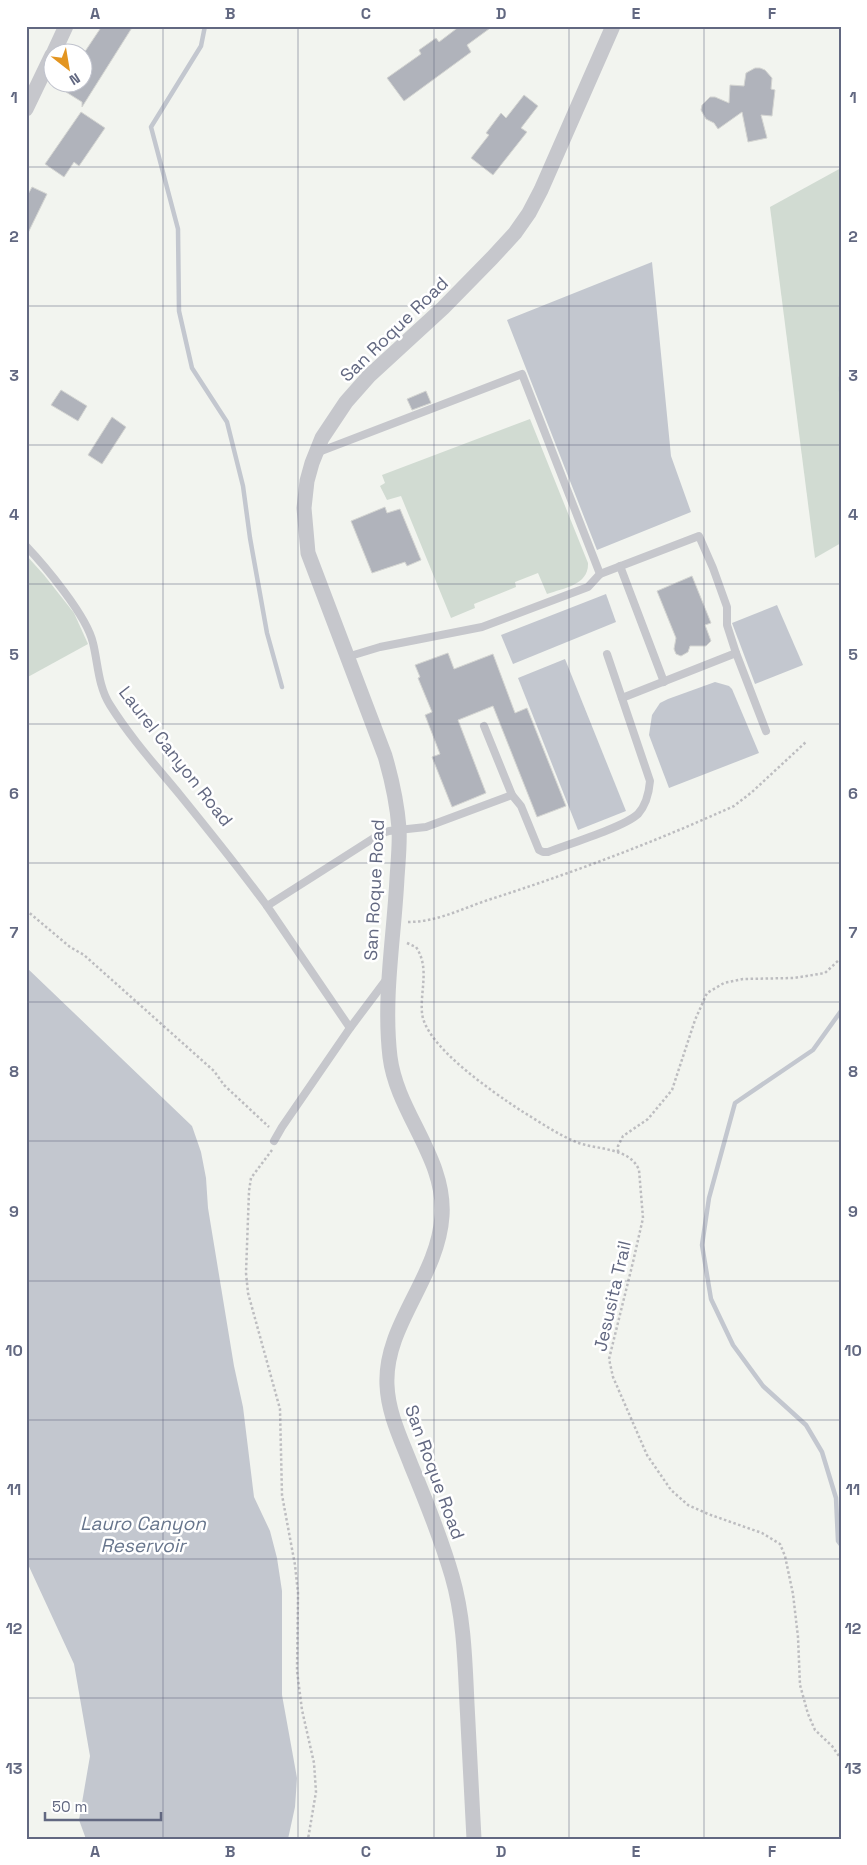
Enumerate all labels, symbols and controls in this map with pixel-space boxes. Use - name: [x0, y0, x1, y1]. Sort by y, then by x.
- text: A: [90, 3, 100, 24]
- text: B: [225, 3, 235, 24]
- text: C: [361, 3, 371, 24]
- text: D: [496, 3, 506, 24]
- text: E: [632, 3, 641, 24]
- text: F: [768, 3, 777, 24]
- north arrow: [42, 42, 92, 92]
- text: N: [66, 69, 83, 89]
- text: 1: [10, 87, 18, 108]
- text: 1: [849, 87, 857, 108]
- text: 2: [9, 226, 19, 247]
- text: 2: [848, 226, 858, 247]
- street label: San Roque Road: [335, 272, 453, 386]
- text: 3: [9, 365, 19, 386]
- text: 3: [848, 365, 858, 386]
- text: 4: [9, 504, 19, 525]
- text: 4: [848, 504, 858, 525]
- text: 5: [9, 644, 19, 665]
- text: 5: [848, 644, 858, 665]
- street label: Laurel Canyon Road: [114, 681, 238, 831]
- text: 6: [9, 783, 19, 804]
- text: 6: [848, 783, 858, 804]
- street label: San Roque Road: [359, 819, 389, 961]
- text: 7: [10, 922, 19, 943]
- text: 7: [849, 922, 858, 943]
- text: 8: [9, 1061, 19, 1082]
- text: 8: [848, 1061, 858, 1082]
- text: 9: [9, 1201, 19, 1222]
- text: 9: [848, 1201, 858, 1222]
- street label: Jesusita Trail: [588, 1238, 636, 1354]
- text: 10: [5, 1340, 23, 1361]
- text: 10: [844, 1340, 862, 1361]
- street label: San Roque Road: [400, 1402, 470, 1542]
- text: 11: [7, 1479, 21, 1500]
- text: 11: [846, 1479, 860, 1500]
- water label: Lauro Canyon Reservoir: [80, 1511, 206, 1558]
- text: 12: [6, 1618, 22, 1639]
- text: 12: [845, 1618, 861, 1639]
- text: 13: [6, 1758, 23, 1779]
- text: 13: [845, 1758, 862, 1779]
- scale bar: [45, 1790, 161, 1822]
- text: 50 m: [52, 1797, 87, 1816]
- text: A: [90, 1841, 100, 1862]
- text: B: [225, 1841, 235, 1862]
- text: C: [361, 1841, 371, 1862]
- text: D: [496, 1841, 506, 1862]
- text: E: [632, 1841, 641, 1862]
- text: F: [768, 1841, 777, 1862]

